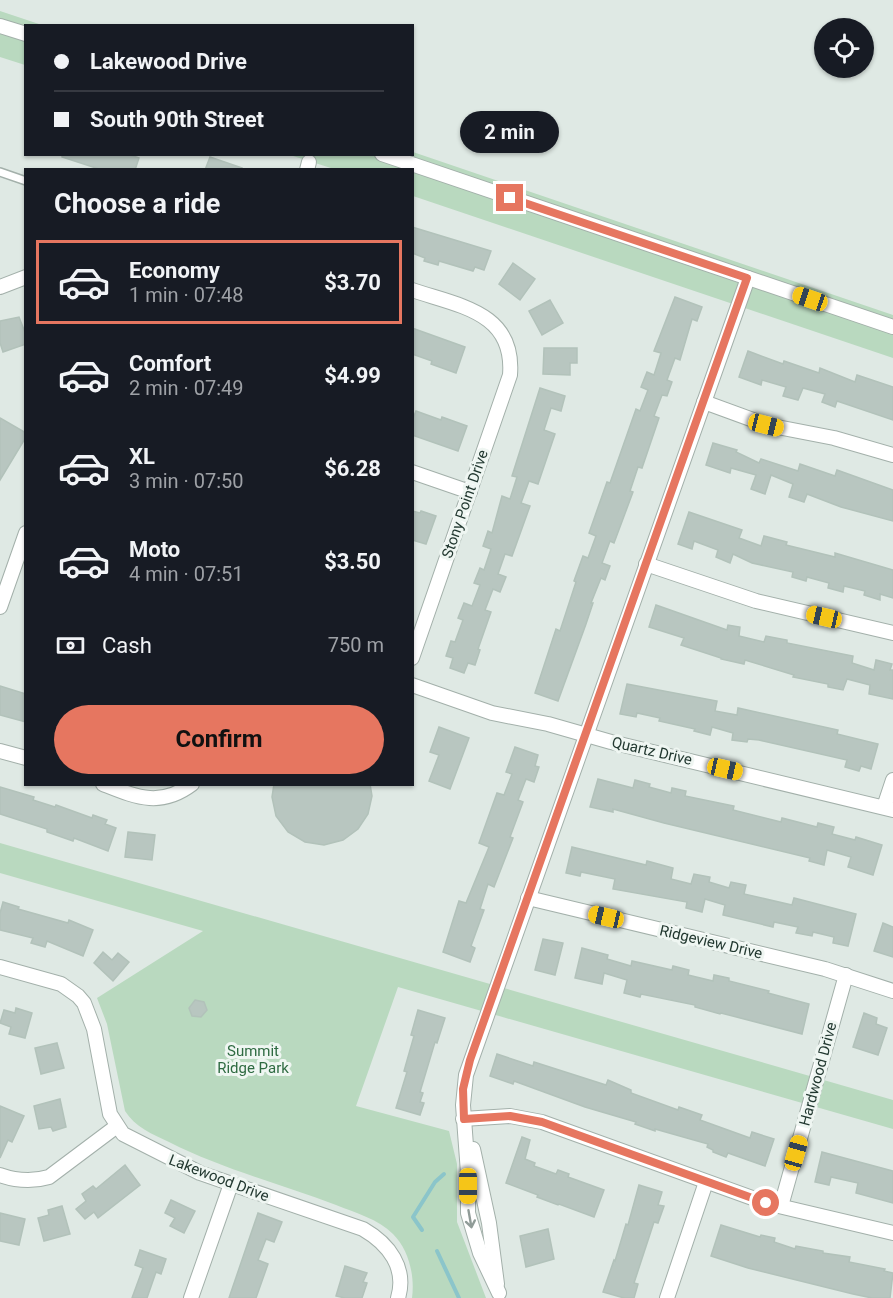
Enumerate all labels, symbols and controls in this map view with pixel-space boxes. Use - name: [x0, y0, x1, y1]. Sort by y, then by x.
- map controls: [814, 18, 874, 78]
- button: locate: [814, 18, 874, 78]
- text: Lakewood Drive: [90, 49, 247, 74]
- text: South 90th Street: [90, 107, 264, 132]
- callout: 2 min: [460, 111, 560, 153]
- text: 2 min: [484, 120, 535, 144]
- route end: [496, 184, 523, 211]
- text: Choose a ride: [54, 188, 220, 220]
- icon: car: [57, 255, 111, 309]
- text: Economy: [129, 258, 220, 283]
- text: $3.70: [324, 270, 381, 295]
- text: 1 min · 07:48: [129, 283, 244, 307]
- car: [790, 285, 830, 313]
- icon: car: [57, 348, 111, 402]
- text: Comfort: [129, 351, 211, 376]
- text: $4.99: [324, 363, 381, 388]
- text: 2 min · 07:49: [129, 376, 244, 400]
- car: [746, 412, 786, 438]
- icon: car: [57, 441, 111, 495]
- text: XL: [129, 444, 155, 469]
- street label: Stony Point Drive: [438, 447, 492, 561]
- text: $6.28: [324, 456, 381, 481]
- text: 3 min · 07:50: [129, 469, 244, 493]
- icon: car: [57, 534, 111, 588]
- text: Moto: [129, 537, 180, 562]
- text: $3.50: [324, 549, 381, 574]
- text: 4 min · 07:51: [129, 562, 244, 586]
- car: [804, 604, 844, 630]
- icon: cash: [54, 629, 87, 662]
- text: Cash: [102, 633, 152, 658]
- text: 750 m: [328, 633, 384, 657]
- button: Confirm: [54, 705, 384, 774]
- street label: Quartz Drive: [610, 733, 694, 769]
- car: [705, 756, 745, 782]
- car: [586, 904, 626, 930]
- street label: Ridgeview Drive: [658, 921, 764, 963]
- street label: Hardwood Drive: [796, 1020, 840, 1128]
- park label: Summit Ridge Park: [217, 1042, 289, 1077]
- car: [782, 1133, 810, 1173]
- street label: Lakewood Drive: [166, 1151, 272, 1205]
- car: [459, 1168, 477, 1204]
- route start: [752, 1189, 779, 1216]
- one-way arrow: [465, 1208, 476, 1228]

